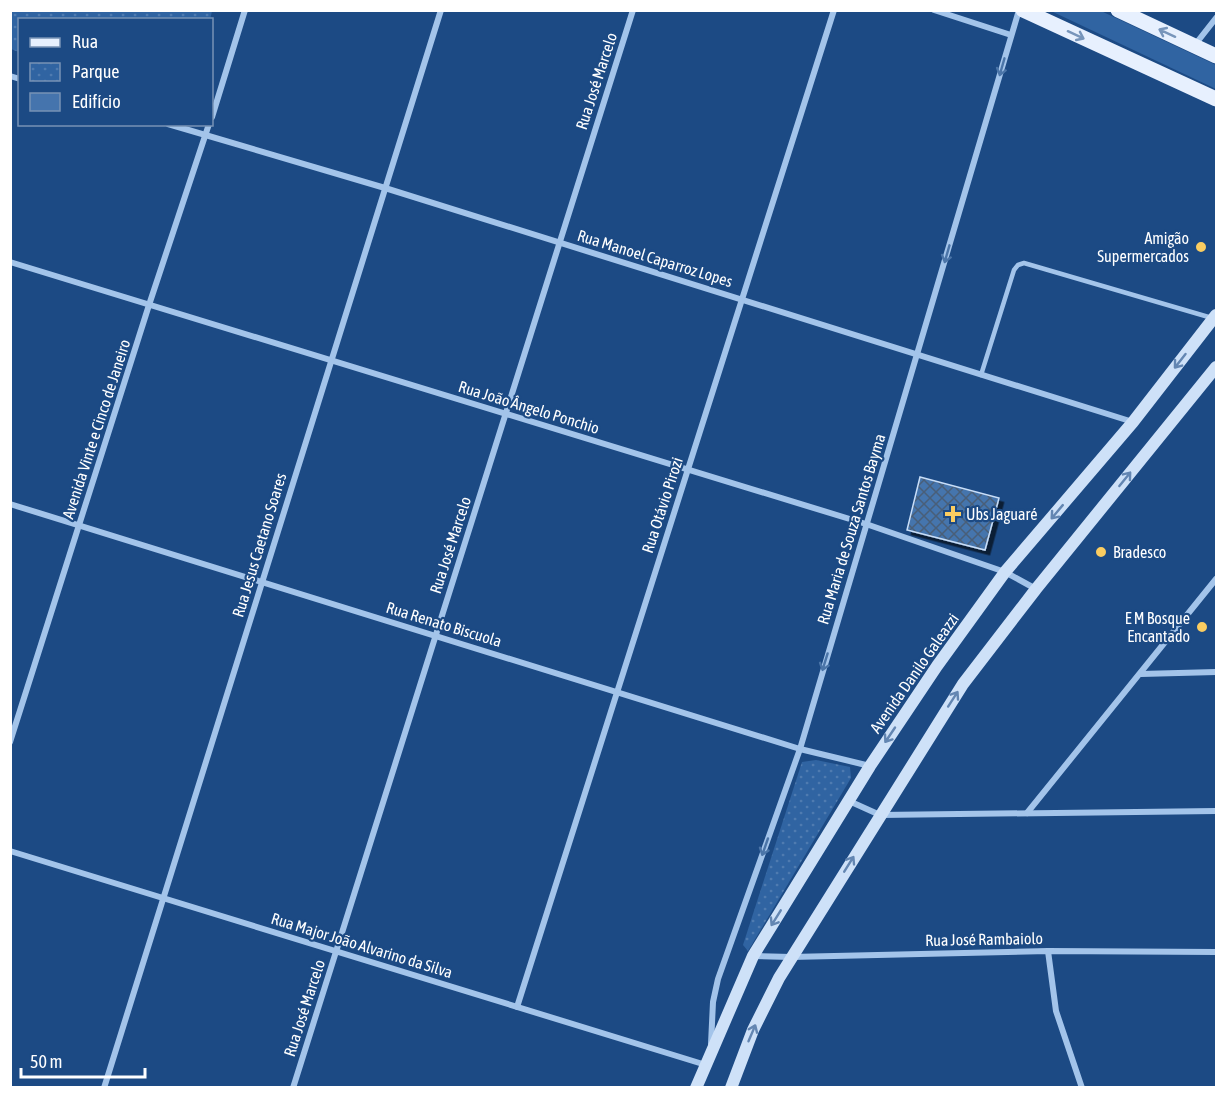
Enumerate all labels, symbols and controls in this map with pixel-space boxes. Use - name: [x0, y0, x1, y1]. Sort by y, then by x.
- legend: [18, 18, 213, 126]
- one-way arrow: [1159, 27, 1177, 39]
- street label: Rua José Marcelo: [572, 30, 620, 132]
- one-way arrow: [1067, 30, 1085, 41]
- text: Rua: [72, 31, 98, 52]
- one-way arrow: [996, 57, 1007, 76]
- text: Parque: [72, 61, 120, 82]
- text: Edifício: [72, 91, 121, 112]
- street label: Rua Manoel Caparroz Lopes: [575, 226, 735, 291]
- place label: Amigão Supermercados: [1097, 229, 1189, 266]
- marker: Amigão Supermercados: [1194, 240, 1208, 254]
- one-way arrow: [941, 244, 952, 263]
- street label: Avenida Vinte e Cinco de Janeiro: [58, 337, 134, 521]
- one-way arrow: [1174, 353, 1187, 369]
- street label: Rua João Ângelo Ponchio: [456, 377, 602, 438]
- street label: Rua Maria de Souza Santos Bayma: [813, 432, 890, 627]
- street label: Rua Otávio Pirozi: [638, 455, 686, 555]
- street label: Rua Jesus Caetano Soares: [229, 470, 290, 619]
- one-way arrow: [1118, 472, 1131, 488]
- street label: Rua José Marcelo: [426, 494, 474, 596]
- one-way arrow: [1050, 504, 1063, 520]
- marker: Ubs Jaguaré: [944, 505, 962, 523]
- place label: Ubs Jaguaré: [966, 505, 1037, 524]
- place label: Bradesco: [1113, 543, 1166, 561]
- marker: Bradesco: [1094, 545, 1108, 559]
- street label: Rua Renato Biscuola: [384, 598, 504, 650]
- place label: E M Bosque Encantado: [1125, 609, 1190, 645]
- street label: Avenida Danilo Galeazzi: [866, 610, 962, 736]
- marker: E M Bosque Encantado: [1195, 620, 1209, 634]
- one-way arrow: [819, 652, 830, 671]
- one-way arrow: [948, 691, 960, 708]
- one-way arrow: [884, 727, 897, 744]
- one-way arrow: [759, 837, 770, 856]
- one-way arrow: [843, 856, 855, 873]
- street label: Rua Major João Alvarino da Silva: [269, 909, 455, 982]
- one-way arrow: [769, 910, 782, 927]
- street label: Rua José Rambaiolo: [925, 929, 1043, 949]
- street label: Rua José Marcelo: [280, 957, 328, 1059]
- one-way arrow: [748, 1024, 759, 1042]
- scale bar: [21, 1041, 146, 1079]
- text: 50 m: [30, 1051, 62, 1072]

